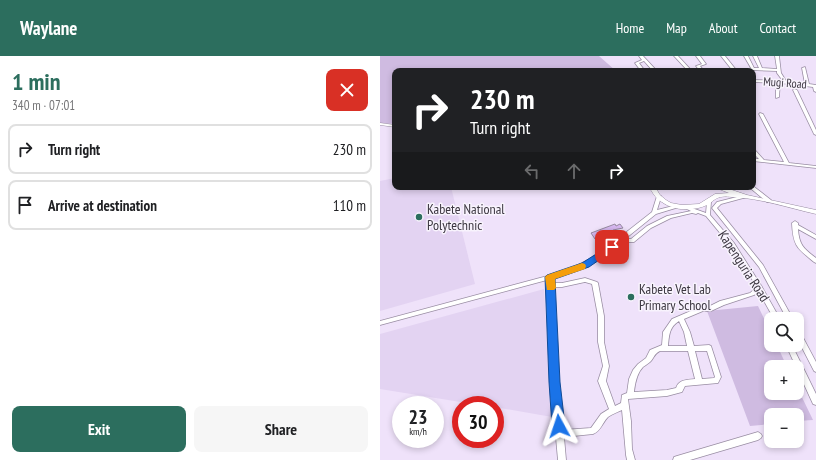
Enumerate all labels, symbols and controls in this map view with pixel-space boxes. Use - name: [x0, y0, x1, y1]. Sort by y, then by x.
- text: Waylane: [20, 16, 77, 40]
- text: Home: [616, 19, 644, 37]
- text: Map: [666, 19, 687, 37]
- text: About: [709, 19, 738, 37]
- text: Contact: [760, 19, 796, 37]
- text: 1 min: [12, 66, 60, 97]
- button: close: [326, 69, 368, 111]
- street label: Mugi Road: [763, 73, 807, 92]
- text: 230 m: [470, 80, 534, 117]
- icon: right: [404, 84, 456, 136]
- text: 340 m · 07:01: [12, 97, 75, 114]
- text: Turn right: [470, 116, 530, 139]
- icon: right: [14, 138, 36, 160]
- text: Turn right: [48, 140, 100, 159]
- text: 230 m: [333, 140, 366, 159]
- icon: left: [521, 160, 543, 182]
- icon: ahead: [563, 160, 585, 182]
- icon: right: [605, 160, 627, 182]
- icon: arrive: [14, 194, 36, 216]
- text: Arrive at destination: [48, 196, 157, 215]
- text: 110 m: [333, 196, 366, 215]
- place label: Kabete National Polytechnic: [427, 200, 505, 234]
- marker: Kabete National Polytechnic: [414, 212, 424, 222]
- street label: Kapenguria Road: [714, 227, 774, 305]
- pin: [595, 230, 629, 264]
- icon: arrive: [601, 236, 623, 258]
- place label: Kabete Vet Lab Primary School: [639, 280, 711, 314]
- marker: Kabete Vet Lab Primary School: [626, 292, 636, 302]
- map controls: [764, 312, 804, 448]
- button: search: [764, 312, 804, 352]
- button: +: [764, 360, 804, 400]
- speed limit sign: 30: [452, 396, 504, 448]
- text: 23: [408, 404, 428, 430]
- position arrow: [538, 405, 580, 447]
- button: Exit: [12, 406, 186, 452]
- button: Share: [194, 406, 368, 452]
- button: −: [764, 408, 804, 448]
- text: km/h: [409, 425, 427, 438]

